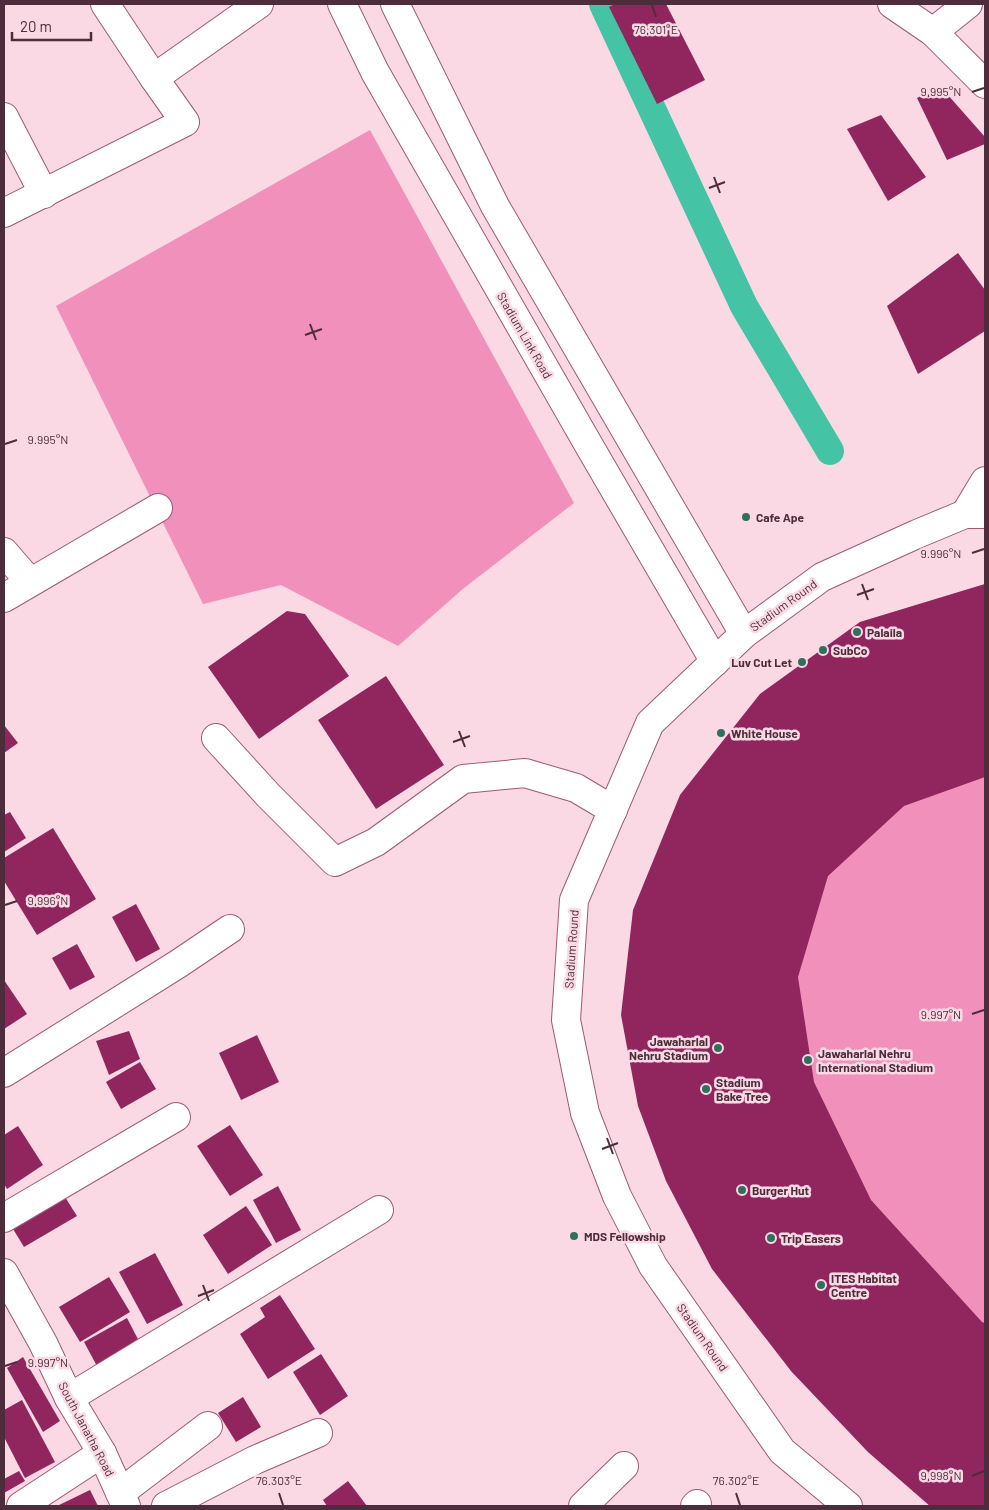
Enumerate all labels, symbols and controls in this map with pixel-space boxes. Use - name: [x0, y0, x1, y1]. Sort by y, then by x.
- scale bar: [12, 10, 91, 42]
- text: 20 m: [20, 17, 52, 35]
- text: 76.301°E: [634, 22, 678, 36]
- text: 9.995°N: [921, 84, 961, 98]
- street label: Stadium Link Road: [495, 289, 555, 381]
- text: 9.995°N: [28, 432, 68, 446]
- place label: Cafe Ape: [756, 510, 805, 524]
- marker: Cafe Ape: [740, 511, 752, 523]
- text: 9.996°N: [921, 546, 961, 560]
- street label: Stadium Round: [747, 576, 819, 634]
- place label: Palaila: [867, 625, 902, 639]
- marker: Palaila: [851, 626, 863, 638]
- place label: SubCo: [833, 643, 868, 657]
- marker: SubCo: [817, 644, 829, 656]
- place label: Luv Cut Let: [731, 655, 792, 669]
- marker: Luv Cut Let: [796, 656, 808, 668]
- place label: White House: [731, 726, 798, 740]
- marker: White House: [715, 727, 727, 739]
- text: 9.996°N: [28, 893, 68, 907]
- street label: Stadium Round: [561, 909, 581, 989]
- text: 9.997°N: [921, 1007, 961, 1021]
- place label: Jawaharlal Nehru Stadium: [629, 1034, 708, 1062]
- marker: Jawaharlal Nehru Stadium: [712, 1042, 724, 1054]
- place label: Jawaharlal Nehru International Stadium: [818, 1046, 933, 1074]
- marker: Jawaharlal Nehru International Stadium: [802, 1054, 814, 1066]
- place label: Stadium Bake Tree: [716, 1075, 769, 1103]
- marker: Stadium Bake Tree: [700, 1083, 712, 1095]
- place label: Burger Hut: [752, 1183, 810, 1197]
- marker: Burger Hut: [736, 1184, 748, 1196]
- place label: MDS Fellowship: [584, 1229, 666, 1243]
- marker: MDS Fellowship: [568, 1230, 580, 1242]
- place label: Trip Easers: [781, 1231, 841, 1245]
- marker: Trip Easers: [765, 1232, 777, 1244]
- place label: ITES Habitat Centre: [831, 1271, 897, 1299]
- marker: ITES Habitat Centre: [815, 1279, 827, 1291]
- street label: Stadium Round: [675, 1301, 731, 1373]
- text: 9.997°N: [28, 1355, 68, 1369]
- street label: South Janatha Road: [56, 1379, 118, 1479]
- text: 9.998°N: [920, 1468, 962, 1482]
- text: 76.303°E: [256, 1473, 302, 1487]
- text: 76.302°E: [713, 1473, 759, 1487]

